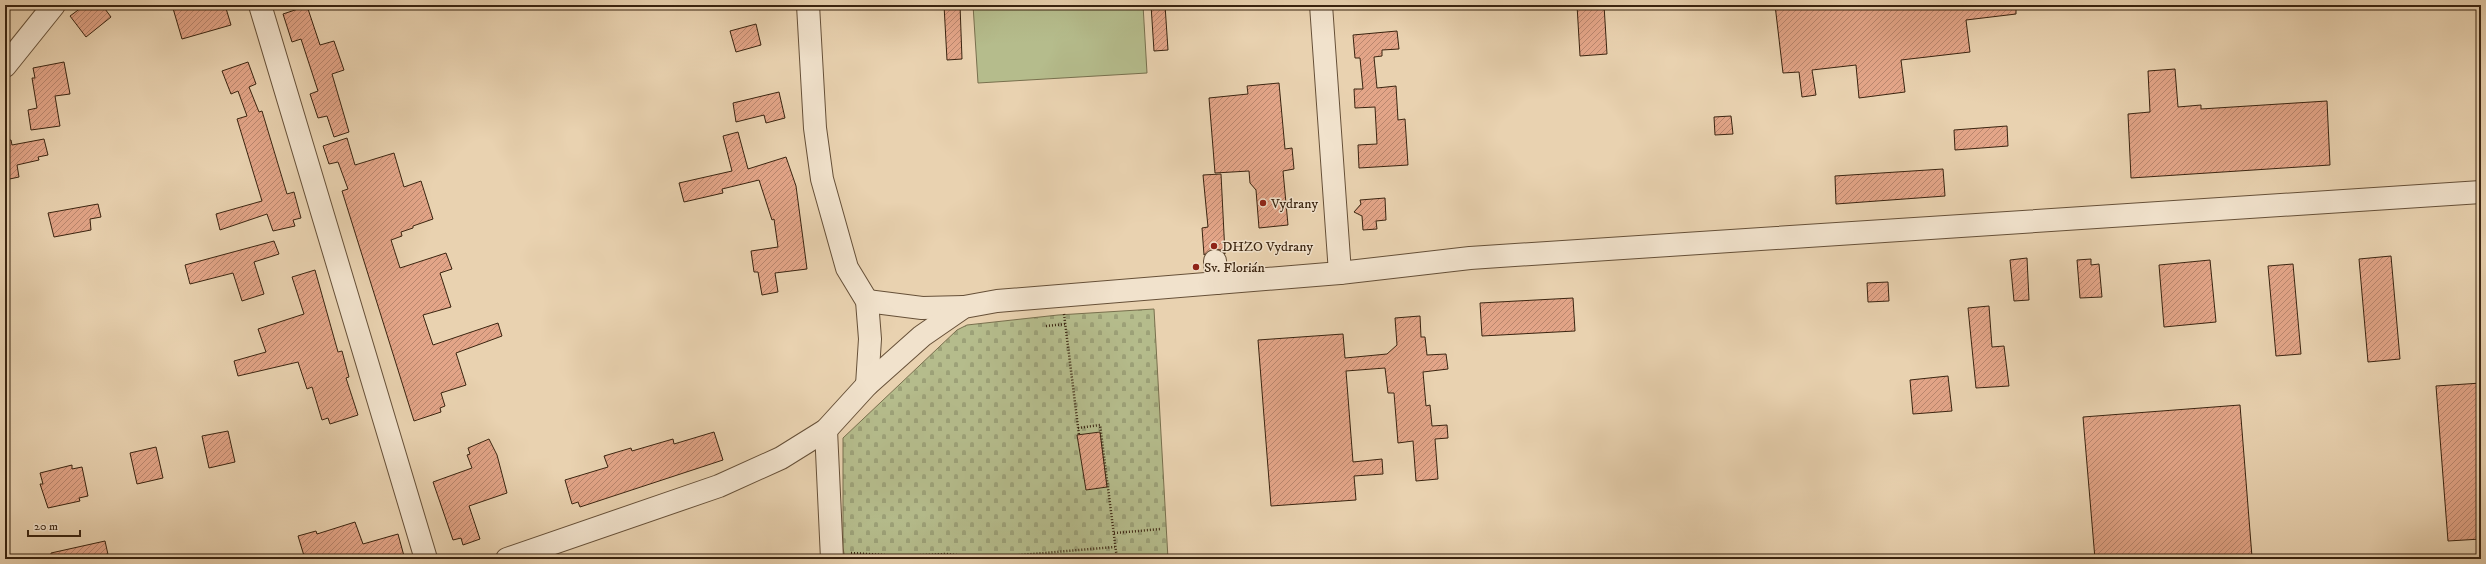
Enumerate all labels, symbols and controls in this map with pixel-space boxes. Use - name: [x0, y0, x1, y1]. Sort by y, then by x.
- place label: Vydrany: [1270, 195, 1318, 213]
- marker: Vydrany: [1258, 198, 1268, 208]
- place label: DHZO Vydrany: [1222, 238, 1313, 256]
- marker: DHZO Vydrany: [1209, 241, 1219, 251]
- place label: Sv. Florián: [1204, 259, 1266, 277]
- marker: Sv. Florián: [1191, 262, 1201, 272]
- scale bar: [28, 512, 80, 538]
- text: 20 m: [34, 519, 58, 534]

